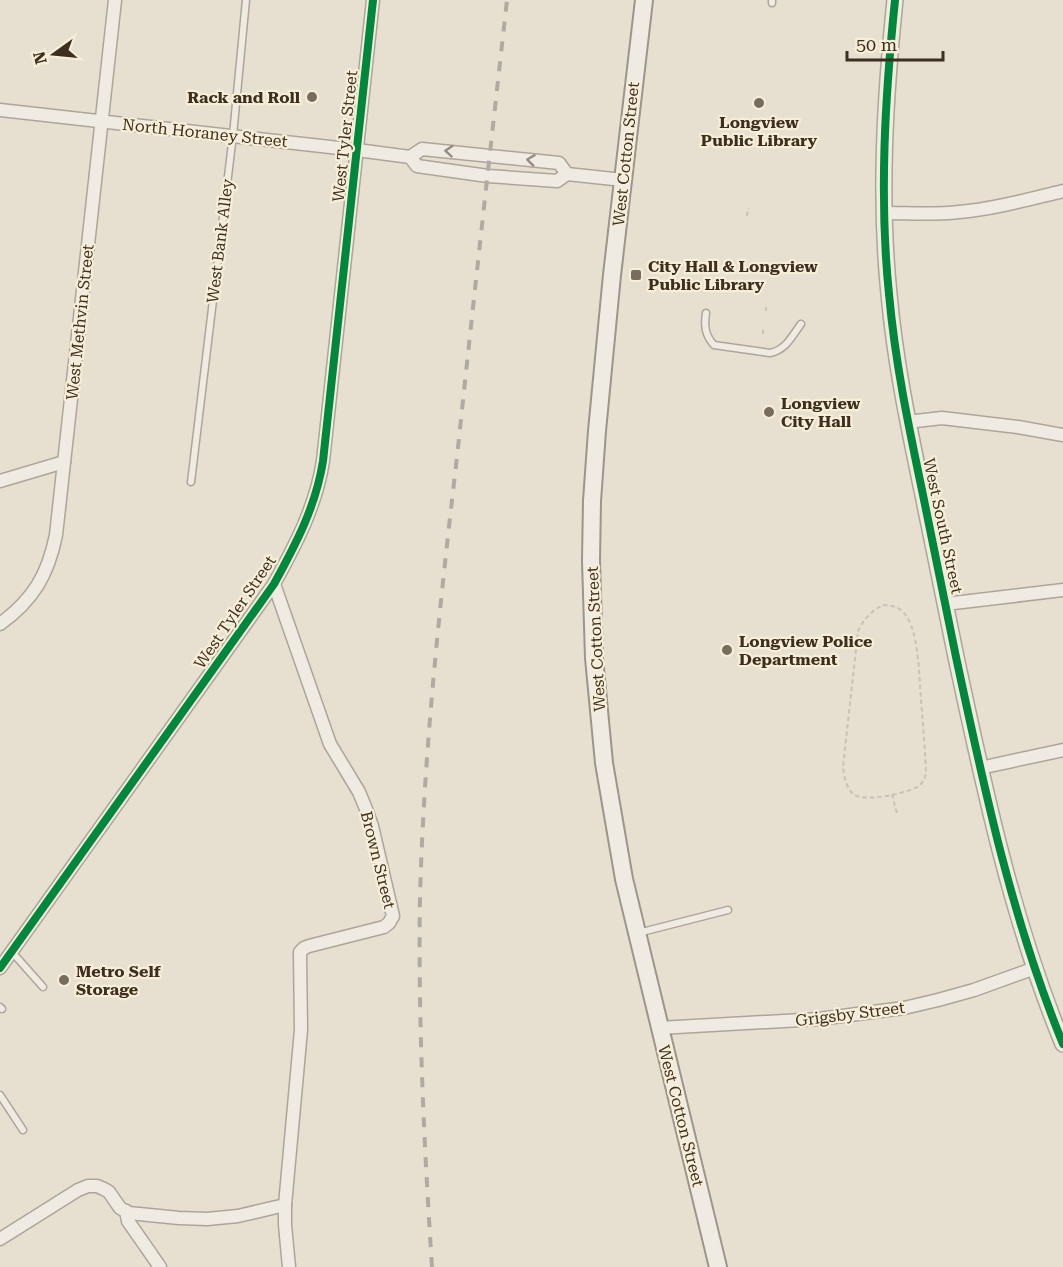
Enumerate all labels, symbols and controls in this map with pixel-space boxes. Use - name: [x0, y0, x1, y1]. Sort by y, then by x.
- north arrow: [24, 24, 84, 84]
- scale bar: [847, 24, 943, 62]
- text: 50 m: [856, 34, 897, 55]
- text: N: [29, 49, 51, 66]
- street label: West Tyler Street: [329, 69, 361, 203]
- street label: West Cotton Street: [609, 81, 643, 227]
- place label: Rack and Roll: [187, 88, 301, 107]
- marker: Rack and Roll: [305, 90, 319, 104]
- marker: Longview Public Library: [752, 96, 766, 110]
- place label: Longview Public Library: [701, 113, 817, 150]
- street label: North Horaney Street: [121, 115, 289, 151]
- one-way arrow: [444, 145, 453, 158]
- one-way arrow: [526, 154, 536, 167]
- street label: West Bank Alley: [203, 177, 237, 304]
- street label: West Methvin Street: [62, 243, 98, 401]
- place label: City Hall & Longview Public Library: [648, 257, 818, 294]
- marker: City Hall & Longview Public Library: [629, 268, 643, 282]
- place label: Longview City Hall: [781, 394, 861, 431]
- marker: Longview City Hall: [762, 405, 776, 419]
- street label: West South Street: [919, 456, 967, 596]
- street label: West Tyler Street: [190, 552, 280, 672]
- street label: West Cotton Street: [583, 566, 609, 712]
- place label: Longview Police Department: [739, 632, 872, 669]
- marker: Longview Police Department: [720, 643, 734, 657]
- street label: Brown Street: [357, 809, 399, 911]
- place label: Metro Self Storage: [76, 962, 162, 999]
- marker: Metro Self Storage: [57, 973, 71, 987]
- street label: Grigsby Street: [794, 998, 906, 1030]
- street label: West Cotton Street: [654, 1043, 708, 1189]

